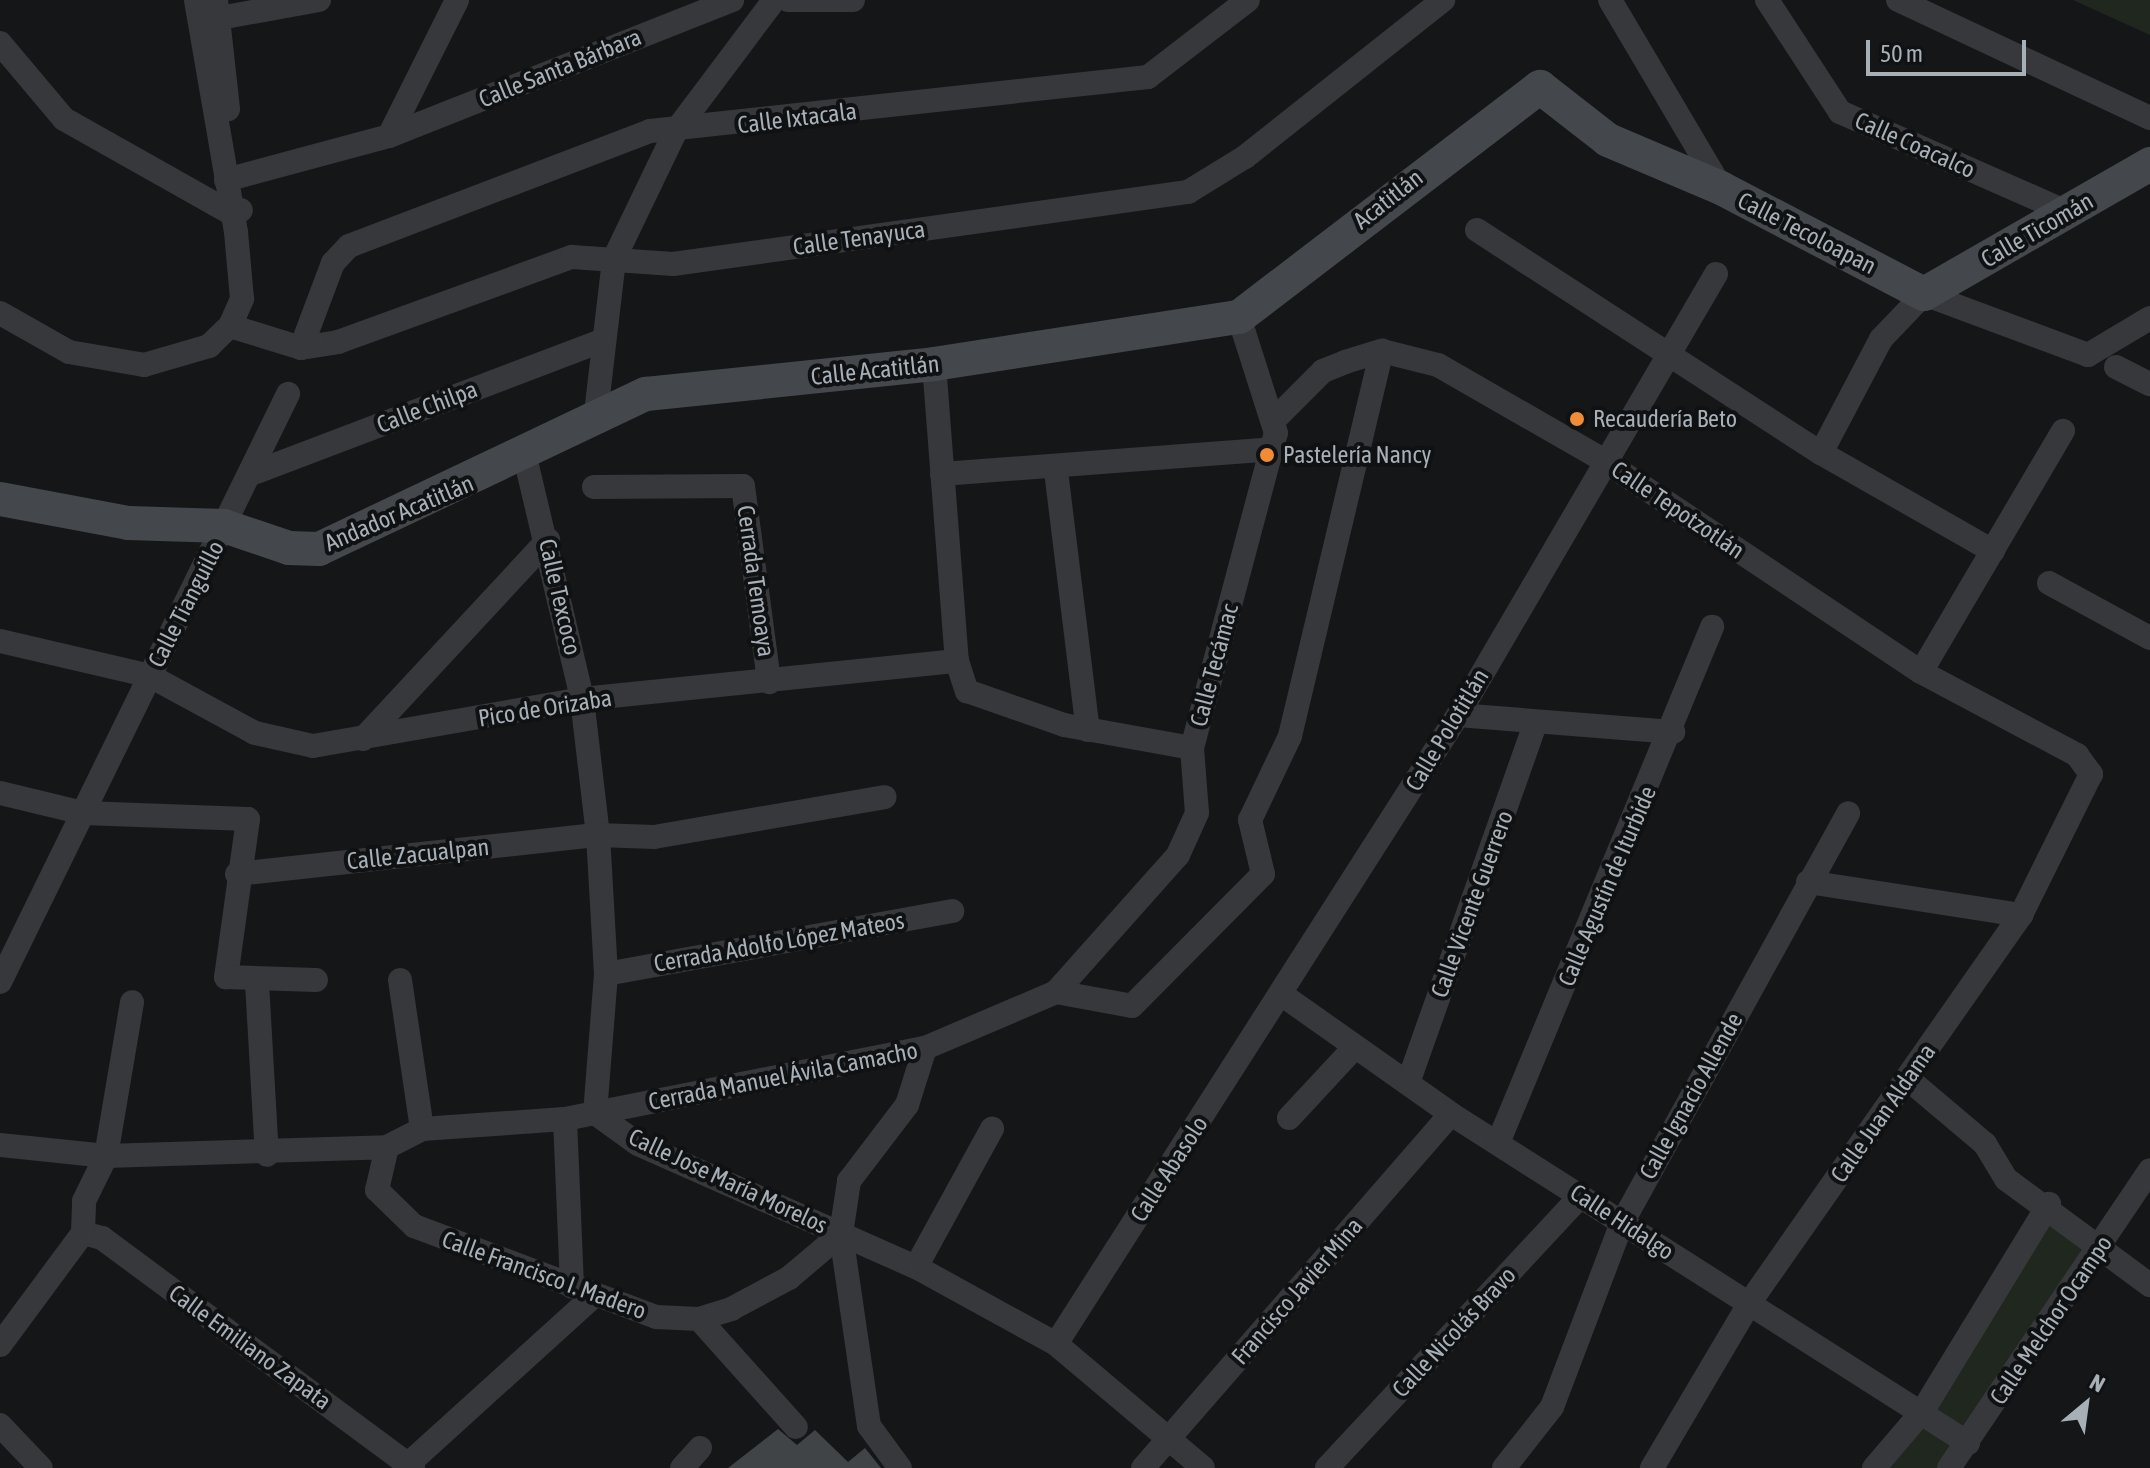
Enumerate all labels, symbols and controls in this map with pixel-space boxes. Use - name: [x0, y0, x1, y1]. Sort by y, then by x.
- street label: Calle Santa Bárbara: [475, 22, 645, 114]
- scale bar: [1870, 24, 2030, 74]
- text: 50 m: [1880, 40, 1923, 67]
- street label: Calle Ixtacala: [736, 96, 858, 140]
- street label: Calle Coacalco: [1851, 106, 1979, 184]
- street label: Acatitlán: [1347, 163, 1429, 235]
- street label: Calle Tecoloapan: [1733, 186, 1881, 280]
- street label: Calle Ticomán: [1976, 186, 2098, 274]
- street label: Calle Tenayuca: [791, 214, 927, 262]
- street label: Calle Acatitlán: [809, 349, 941, 391]
- street label: Calle Chilpa: [373, 375, 481, 439]
- place label: Recaudería Beto: [1593, 405, 1737, 433]
- marker: Recaudería Beto: [1568, 410, 1586, 428]
- place label: Pastelería Nancy: [1283, 441, 1431, 469]
- marker: Pastelería Nancy: [1258, 446, 1276, 464]
- street label: Calle Tepotzotlán: [1606, 455, 1750, 565]
- street label: Andador Acatitlán: [320, 469, 478, 557]
- street label: Cerrada Temoaya: [731, 503, 781, 659]
- street label: Calle Tianguillo: [142, 536, 230, 672]
- street label: Calle Texcoco: [533, 536, 587, 658]
- street label: Calle Tecámac: [1184, 600, 1244, 730]
- street label: Calle Polotitlán: [1399, 664, 1495, 796]
- street label: Pico de Orizaba: [476, 683, 614, 733]
- street label: Calle Agustín de Iturbide: [1552, 782, 1662, 990]
- street label: Calle Vicente Guerrero: [1425, 807, 1519, 1001]
- street label: Calle Zacualpan: [346, 832, 490, 876]
- street label: Cerrada Adolfo López Mateos: [652, 906, 906, 978]
- street label: Calle Ignacio Allende: [1633, 1008, 1749, 1184]
- street label: Cerrada Manuel Ávila Camacho: [646, 1036, 920, 1116]
- street label: Calle Juan Aldama: [1825, 1038, 1941, 1188]
- street label: Calle Abasolo: [1124, 1111, 1214, 1227]
- street label: Calle Jose María Morelos: [624, 1122, 832, 1240]
- street label: Calle Hidalgo: [1565, 1178, 1679, 1266]
- street label: Francisco Javier Mina: [1226, 1212, 1368, 1370]
- street label: Calle Francisco I. Madero: [438, 1225, 650, 1325]
- street label: Calle Melchor Ocampo: [1984, 1230, 2118, 1410]
- street label: Calle Nicolás Bravo: [1386, 1261, 1522, 1403]
- street label: Calle Emiliano Zapata: [163, 1278, 337, 1416]
- north arrow: [2046, 1364, 2126, 1444]
- text: N: [2086, 1368, 2110, 1398]

